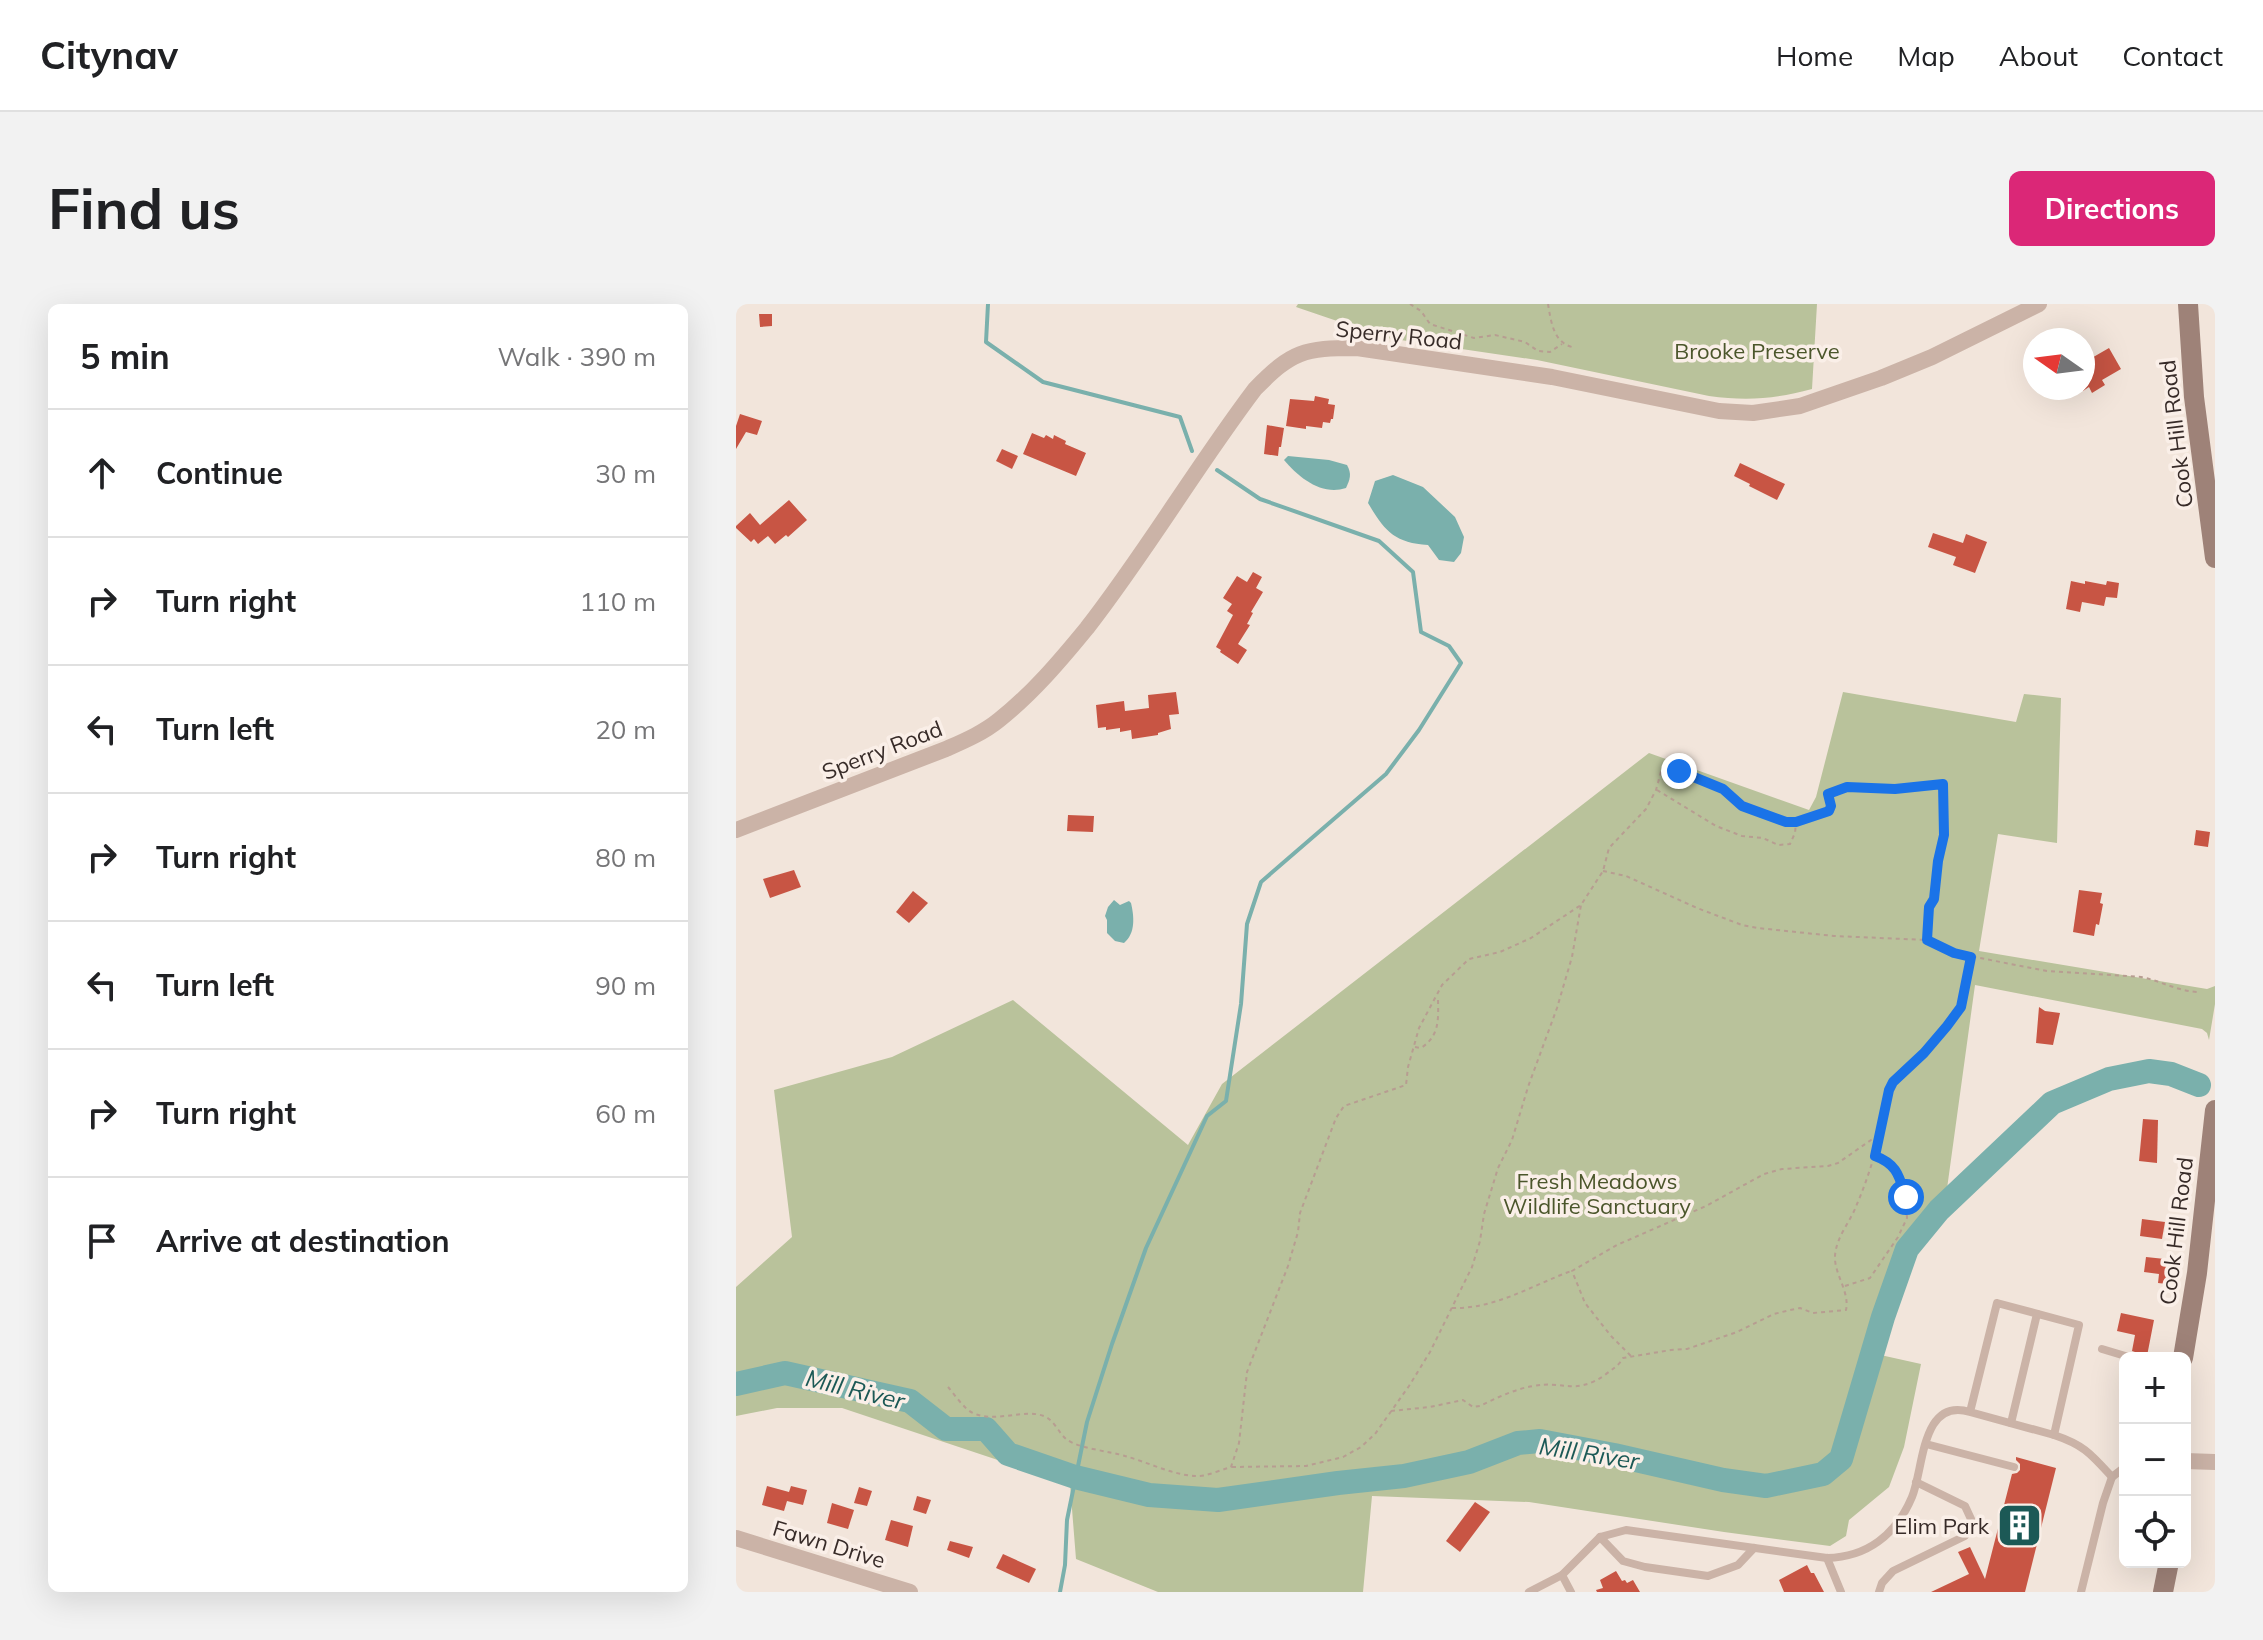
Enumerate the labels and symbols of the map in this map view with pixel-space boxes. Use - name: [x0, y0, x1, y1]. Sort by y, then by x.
- street label: Sperry Road: [1334, 314, 1464, 356]
- north arrow: [2023, 328, 2095, 400]
- park label: Brooke Preserve: [1674, 337, 1840, 365]
- street label: Cook Hill Road: [2153, 358, 2199, 510]
- street label: Sperry Road: [818, 714, 946, 786]
- route end: [1661, 753, 1697, 789]
- street label: Cook Hill Road: [2153, 1155, 2199, 1307]
- park label: Fresh Meadows Wildlife Sanctuary: [1503, 1167, 1691, 1220]
- route start: [1888, 1179, 1924, 1215]
- water label: Mill River: [803, 1362, 909, 1416]
- water label: Mill River: [1537, 1430, 1642, 1476]
- building icon: Elim Park: [1996, 1502, 2044, 1550]
- place label: Elim Park: [1894, 1512, 1990, 1540]
- street label: Fawn Drive: [769, 1514, 889, 1574]

